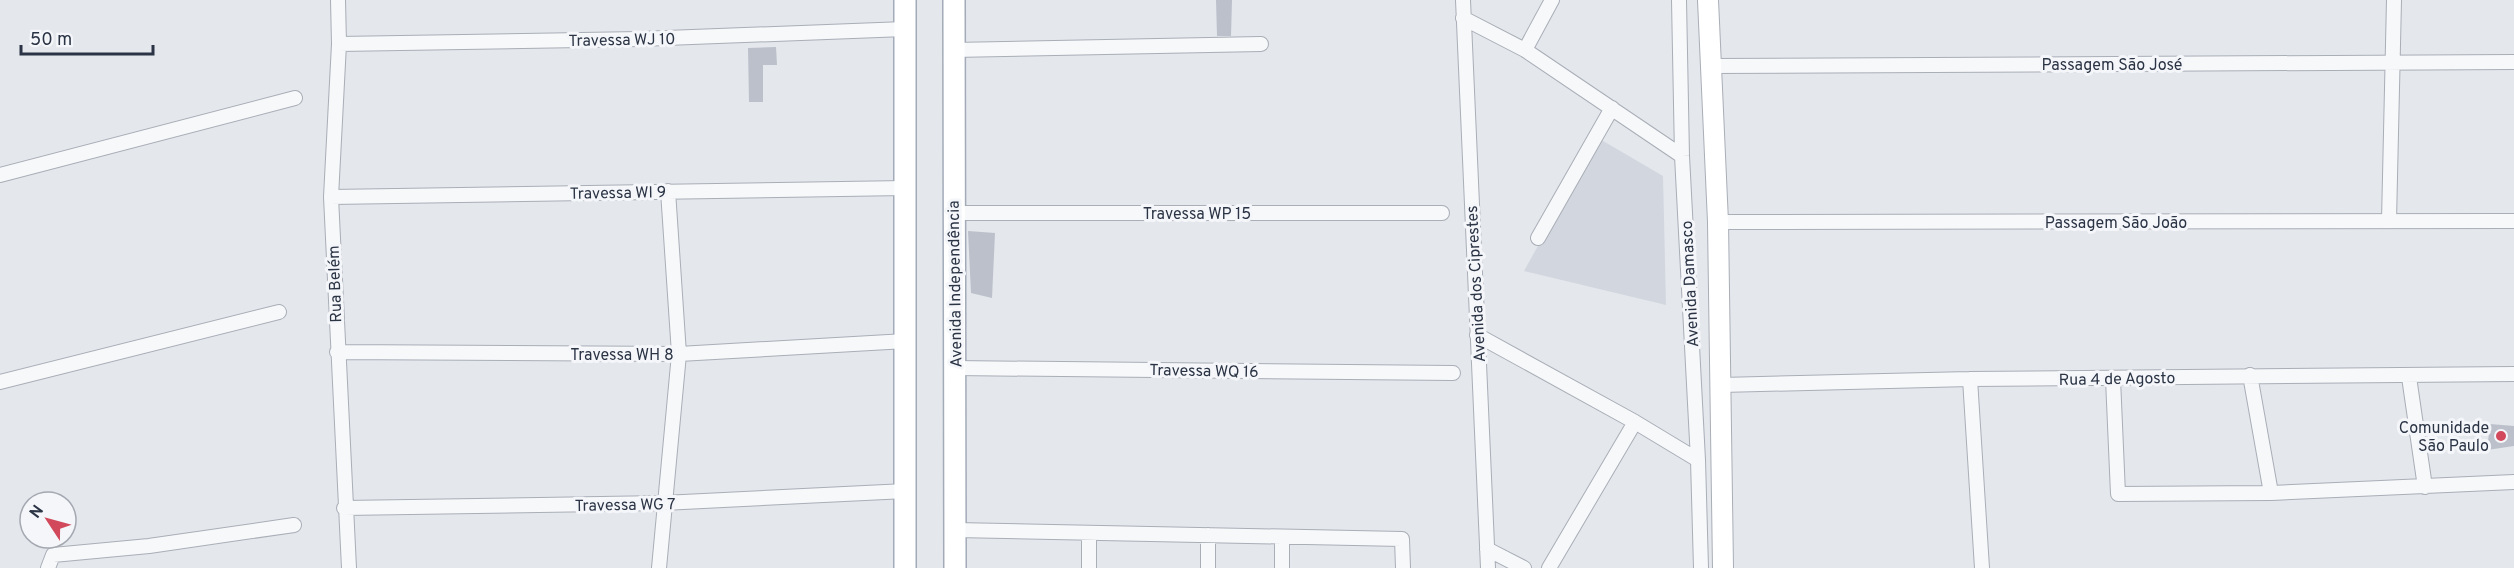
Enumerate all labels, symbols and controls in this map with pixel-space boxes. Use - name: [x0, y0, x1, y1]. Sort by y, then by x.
- scale bar: [21, 18, 153, 56]
- text: 50 m: [30, 29, 72, 52]
- street label: Travessa WJ 10: [568, 30, 676, 52]
- street label: Passagem São José: [2042, 56, 2182, 76]
- street label: Travessa WI 9: [570, 183, 667, 205]
- street label: Avenida Independência: [945, 200, 967, 368]
- street label: Travessa WP 15: [1143, 205, 1251, 225]
- street label: Avenida dos Ciprestes: [1463, 205, 1491, 363]
- street label: Passagem São João: [2045, 214, 2187, 234]
- street label: Avenida Damasco: [1678, 220, 1704, 348]
- street label: Rua Belém: [325, 245, 347, 323]
- street label: Travessa WH 8: [570, 346, 674, 366]
- street label: Travessa WQ 16: [1149, 361, 1259, 383]
- street label: Rua 4 de Agosto: [2059, 369, 2176, 391]
- place label: Comunidade São Paulo: [2399, 419, 2489, 457]
- marker: Comunidade São Paulo: [2494, 429, 2508, 443]
- north arrow: [18, 490, 78, 550]
- street label: Travessa WG 7: [574, 495, 676, 517]
- text: N: [26, 502, 49, 523]

